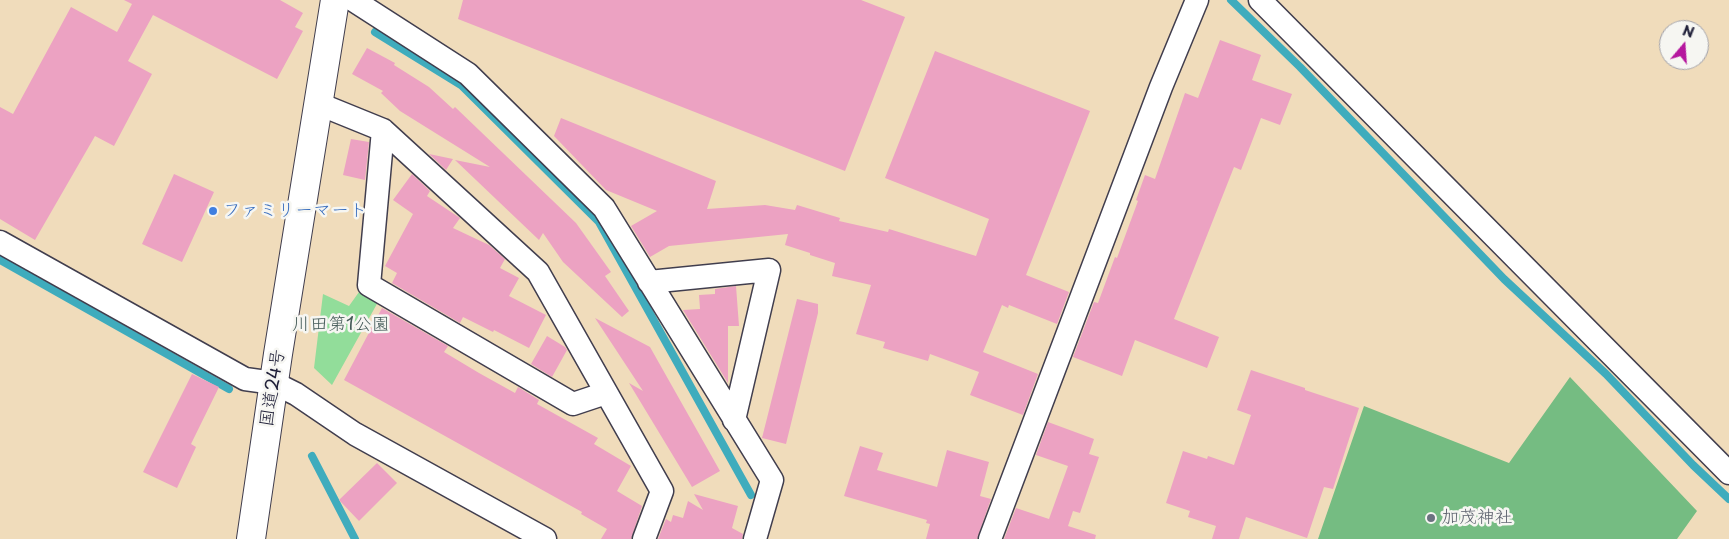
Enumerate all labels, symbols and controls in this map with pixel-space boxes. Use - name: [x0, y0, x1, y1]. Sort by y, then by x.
- north arrow: [1659, 20, 1709, 70]
- text: N: [1680, 20, 1697, 43]
- place label: ファミリーマート: [223, 200, 367, 222]
- marker: ファミリーマート: [207, 205, 219, 217]
- park label: 川田第1公園: [292, 314, 390, 336]
- street label: 国道24号: [256, 348, 290, 428]
- place label: 加茂神社: [1441, 507, 1513, 529]
- marker: 加茂神社: [1425, 512, 1437, 524]

